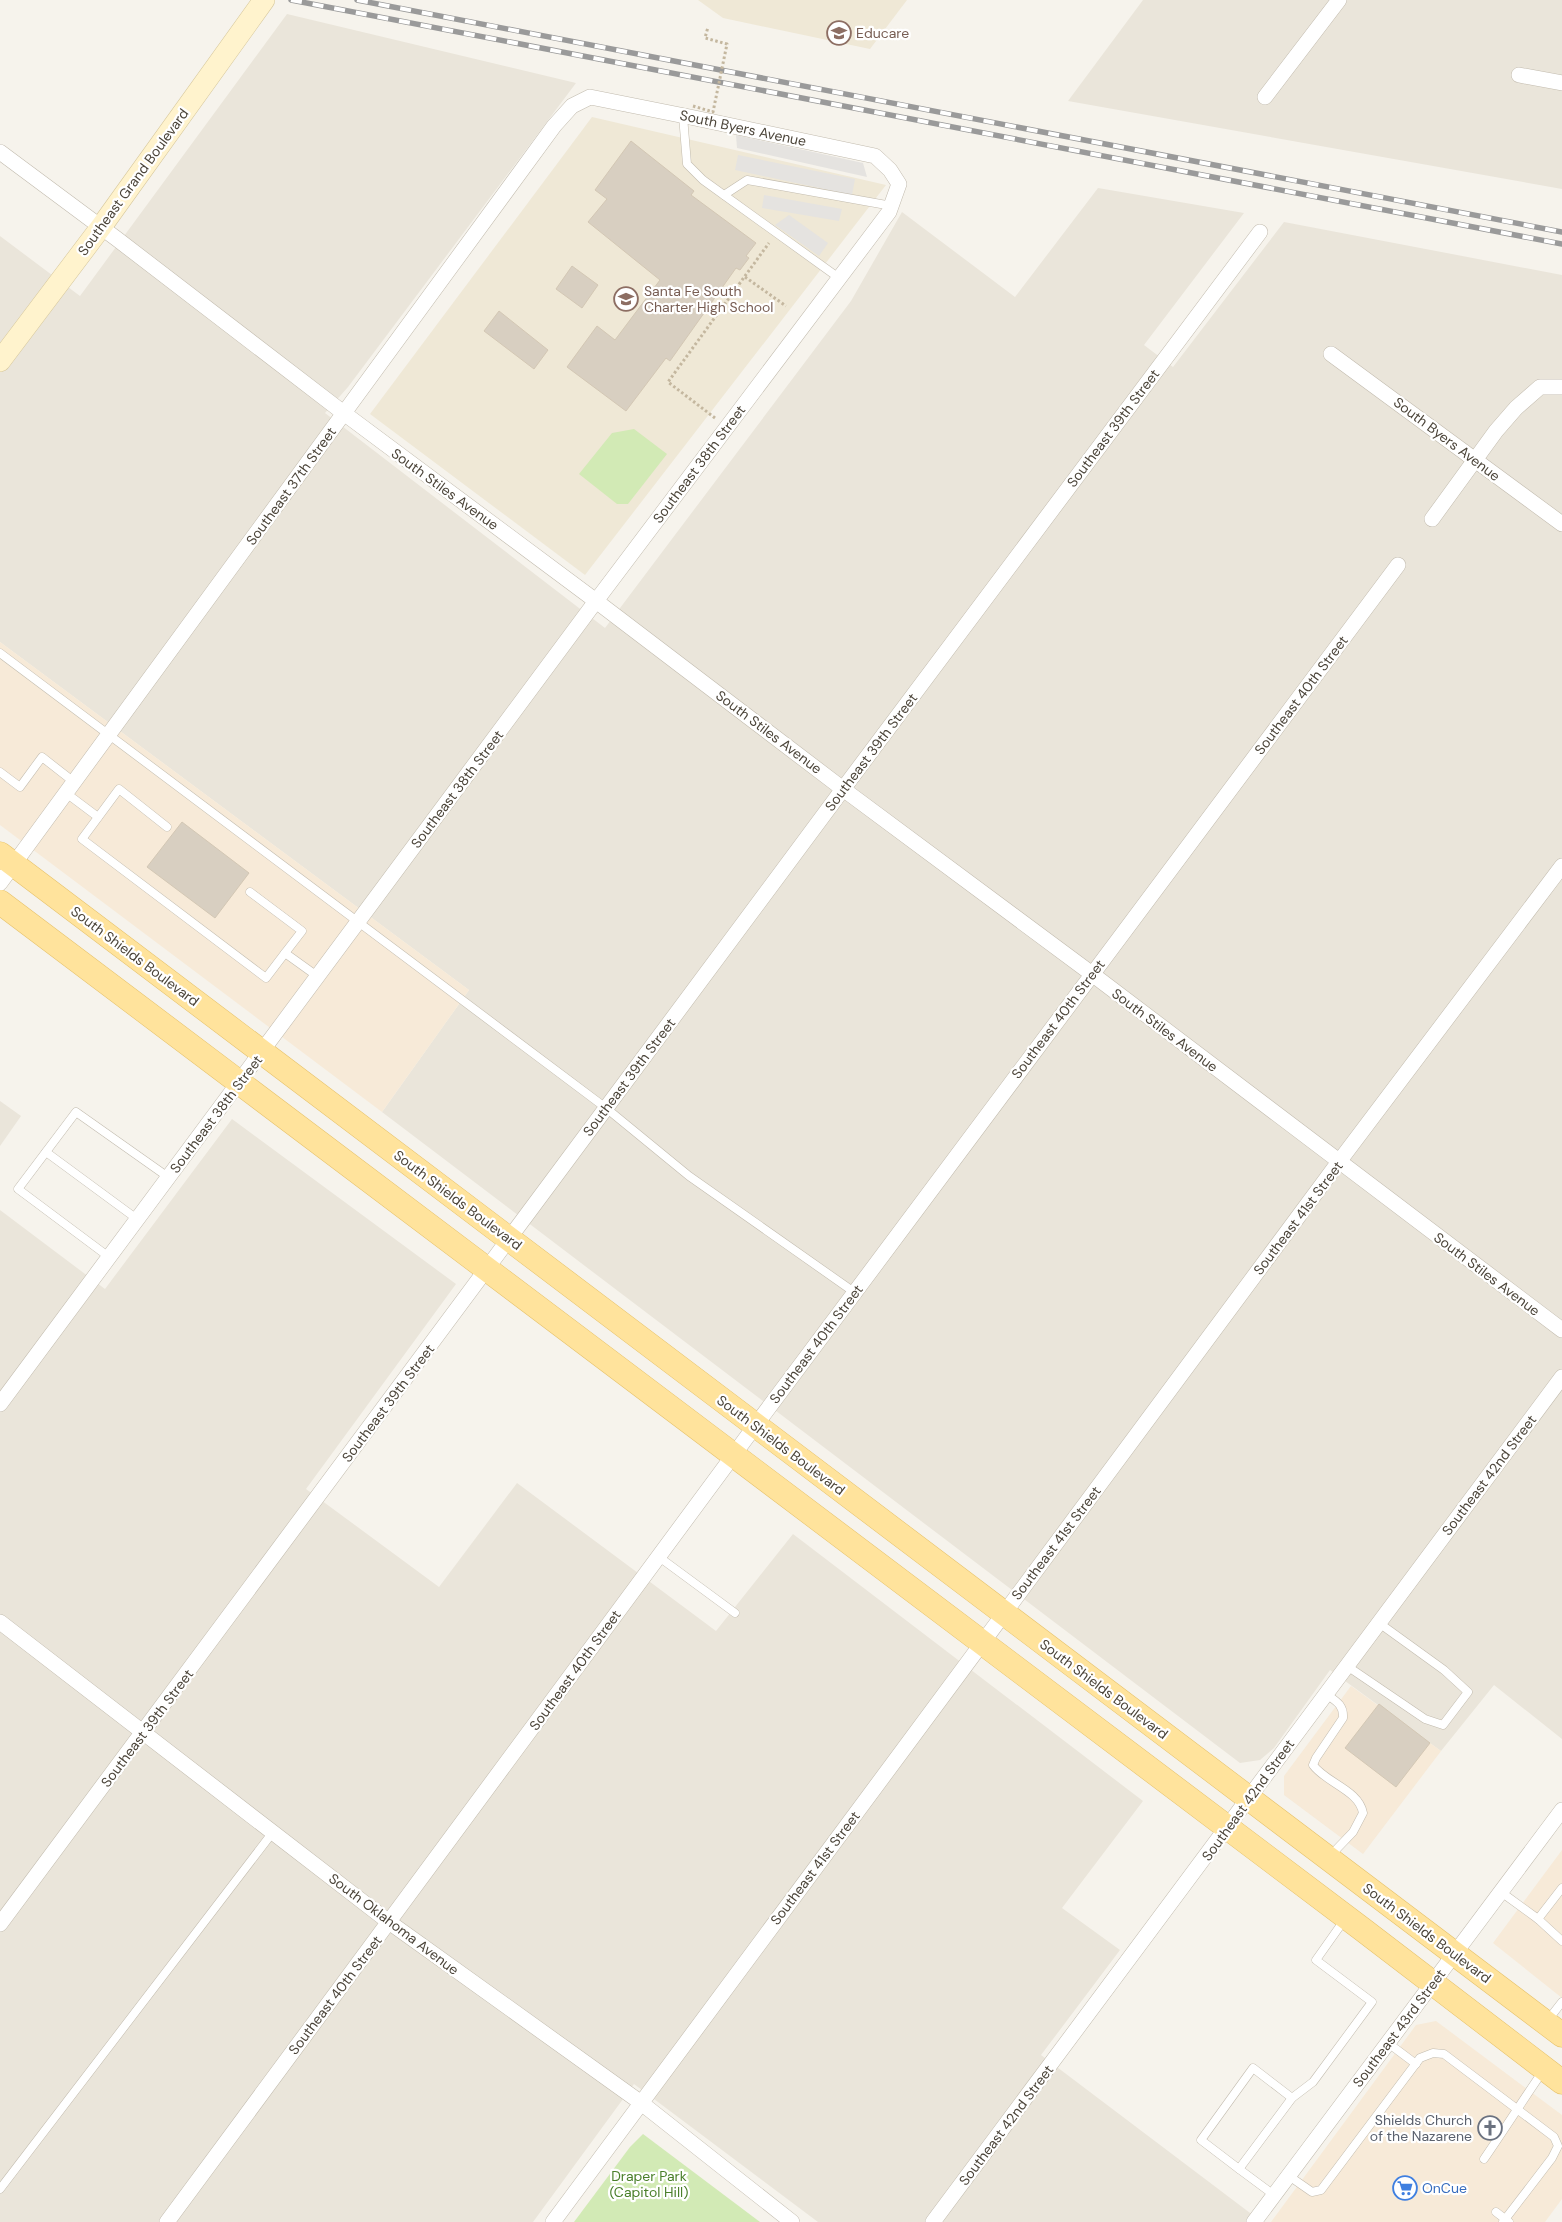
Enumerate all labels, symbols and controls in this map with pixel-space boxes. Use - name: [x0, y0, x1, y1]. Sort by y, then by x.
- school or university icon: Educare: [826, 20, 852, 46]
- place label: Educare: [856, 24, 909, 42]
- street label: Southeast Grand Boulevard: [74, 105, 192, 259]
- street label: South Byers Avenue: [678, 106, 808, 150]
- place label: Santa Fe South Charter High School: [644, 282, 773, 316]
- school or university icon: Santa Fe South Charter High School: [613, 286, 639, 312]
- street label: Southeast 39th Street: [1063, 365, 1163, 491]
- street label: South Byers Avenue: [1390, 393, 1504, 485]
- street label: Southeast 38th Street: [649, 401, 749, 527]
- street label: Southeast 37th Street: [242, 423, 340, 549]
- street label: South Stiles Avenue: [388, 444, 502, 534]
- street label: Southeast 40th Street: [1250, 632, 1352, 758]
- street label: South Stiles Avenue: [712, 686, 826, 778]
- street label: Southeast 39th Street: [821, 689, 921, 815]
- street label: Southeast 38th Street: [407, 726, 507, 852]
- street label: South Shields Boulevard: [67, 902, 203, 1010]
- street label: Southeast 40th Street: [1007, 956, 1109, 1082]
- street label: South Stiles Avenue: [1108, 984, 1222, 1076]
- street label: Southeast 39th Street: [579, 1014, 679, 1140]
- street label: Southeast 38th Street: [166, 1051, 266, 1177]
- street label: South Shields Boulevard: [390, 1146, 526, 1254]
- street label: Southeast 41st Street: [1249, 1157, 1347, 1279]
- street label: South Stiles Avenue: [1430, 1228, 1544, 1320]
- street label: Southeast 40th Street: [765, 1281, 867, 1407]
- street label: Southeast 39th Street: [338, 1340, 438, 1466]
- street label: South Shields Boulevard: [713, 1391, 849, 1499]
- street label: Southeast 42nd Street: [1438, 1411, 1540, 1539]
- street label: Southeast 41st Street: [1007, 1482, 1105, 1604]
- street label: Southeast 40th Street: [525, 1606, 625, 1734]
- street label: South Shields Boulevard: [1036, 1635, 1172, 1743]
- street label: Southeast 39th Street: [97, 1665, 197, 1791]
- street label: Southeast 42nd Street: [1198, 1736, 1298, 1864]
- street label: Southeast 41st Street: [766, 1807, 864, 1929]
- street label: South Oklahoma Avenue: [325, 1869, 463, 1979]
- street label: South Shields Boulevard: [1359, 1879, 1495, 1987]
- street label: Southeast 40th Street: [284, 1932, 386, 2058]
- street label: Southeast 43rd Street: [1349, 1965, 1449, 2091]
- street label: Southeast 42nd Street: [955, 2061, 1057, 2189]
- place label: Shields Church of the Nazarene: [1370, 2111, 1472, 2145]
- church icon: Shields Church of the Nazarene: [1477, 2115, 1503, 2141]
- park label: Draper Park (Capitol Hill): [610, 2167, 688, 2201]
- supermarket icon: OnCue: [1392, 2175, 1418, 2201]
- place label: OnCue: [1422, 2179, 1467, 2197]

